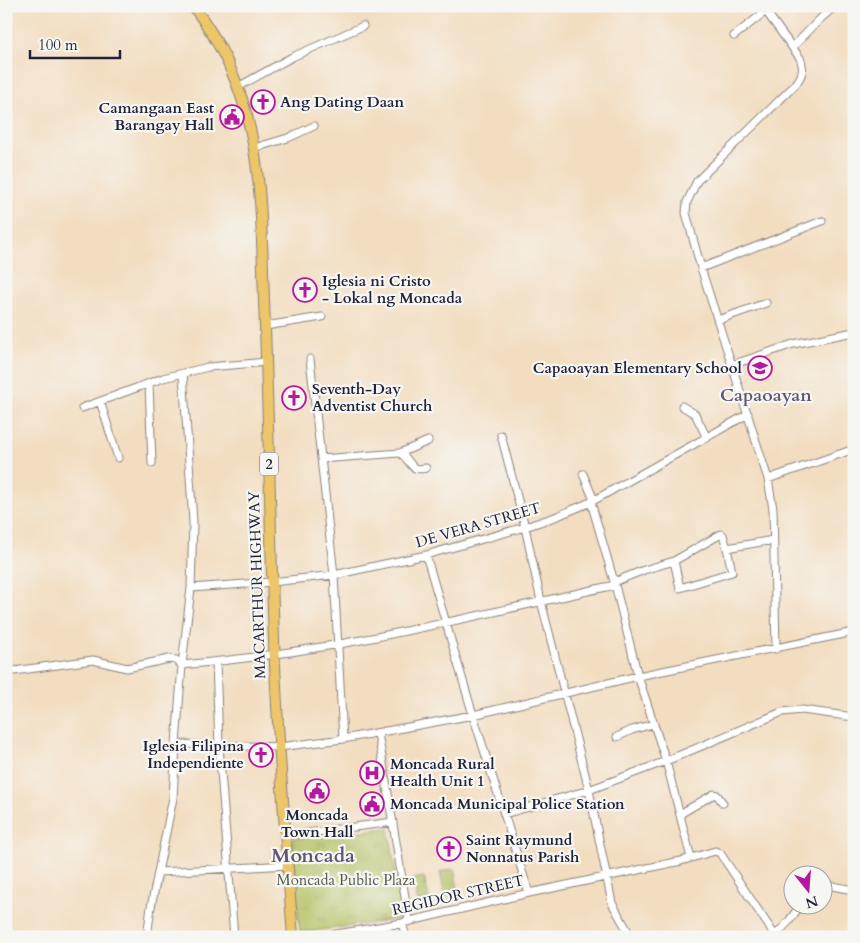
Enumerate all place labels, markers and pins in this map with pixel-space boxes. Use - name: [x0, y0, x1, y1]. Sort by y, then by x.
- church icon: Ang Dating Daan: [250, 89, 276, 115]
- place label: Ang Dating Daan: [280, 92, 405, 112]
- place label: Camangaan East Barangay Hall: [99, 98, 215, 135]
- public building icon: Camangaan East Barangay Hall: [219, 104, 245, 130]
- place label: Iglesia ni Cristo - Lokal ng Moncada: [322, 271, 463, 308]
- church icon: Iglesia ni Cristo - Lokal ng Moncada: [292, 277, 318, 303]
- school or university icon: Capaoayan Elementary School: [747, 355, 773, 381]
- place label: Capaoayan Elementary School: [533, 358, 743, 378]
- place label: Seventh-Day Adventist Church: [312, 379, 433, 416]
- church icon: Seventh-Day Adventist Church: [281, 385, 307, 411]
- place label: Iglesia Filipina Independiente: [143, 736, 245, 773]
- church icon: Iglesia Filipina Independiente: [248, 742, 274, 768]
- place label: Moncada Rural Health Unit 1: [390, 754, 495, 791]
- hospital icon: Moncada Rural Health Unit 1: [359, 760, 385, 786]
- public building icon: Moncada Town Hall: [304, 778, 330, 804]
- public building icon: Moncada Municipal Police Station: [359, 791, 385, 817]
- place label: Moncada Municipal Police Station: [390, 794, 625, 814]
- place label: Moncada Town Hall: [281, 805, 354, 842]
- place label: Saint Raymund Nonnatus Parish: [466, 830, 580, 867]
- church icon: Saint Raymund Nonnatus Parish: [436, 836, 462, 862]

